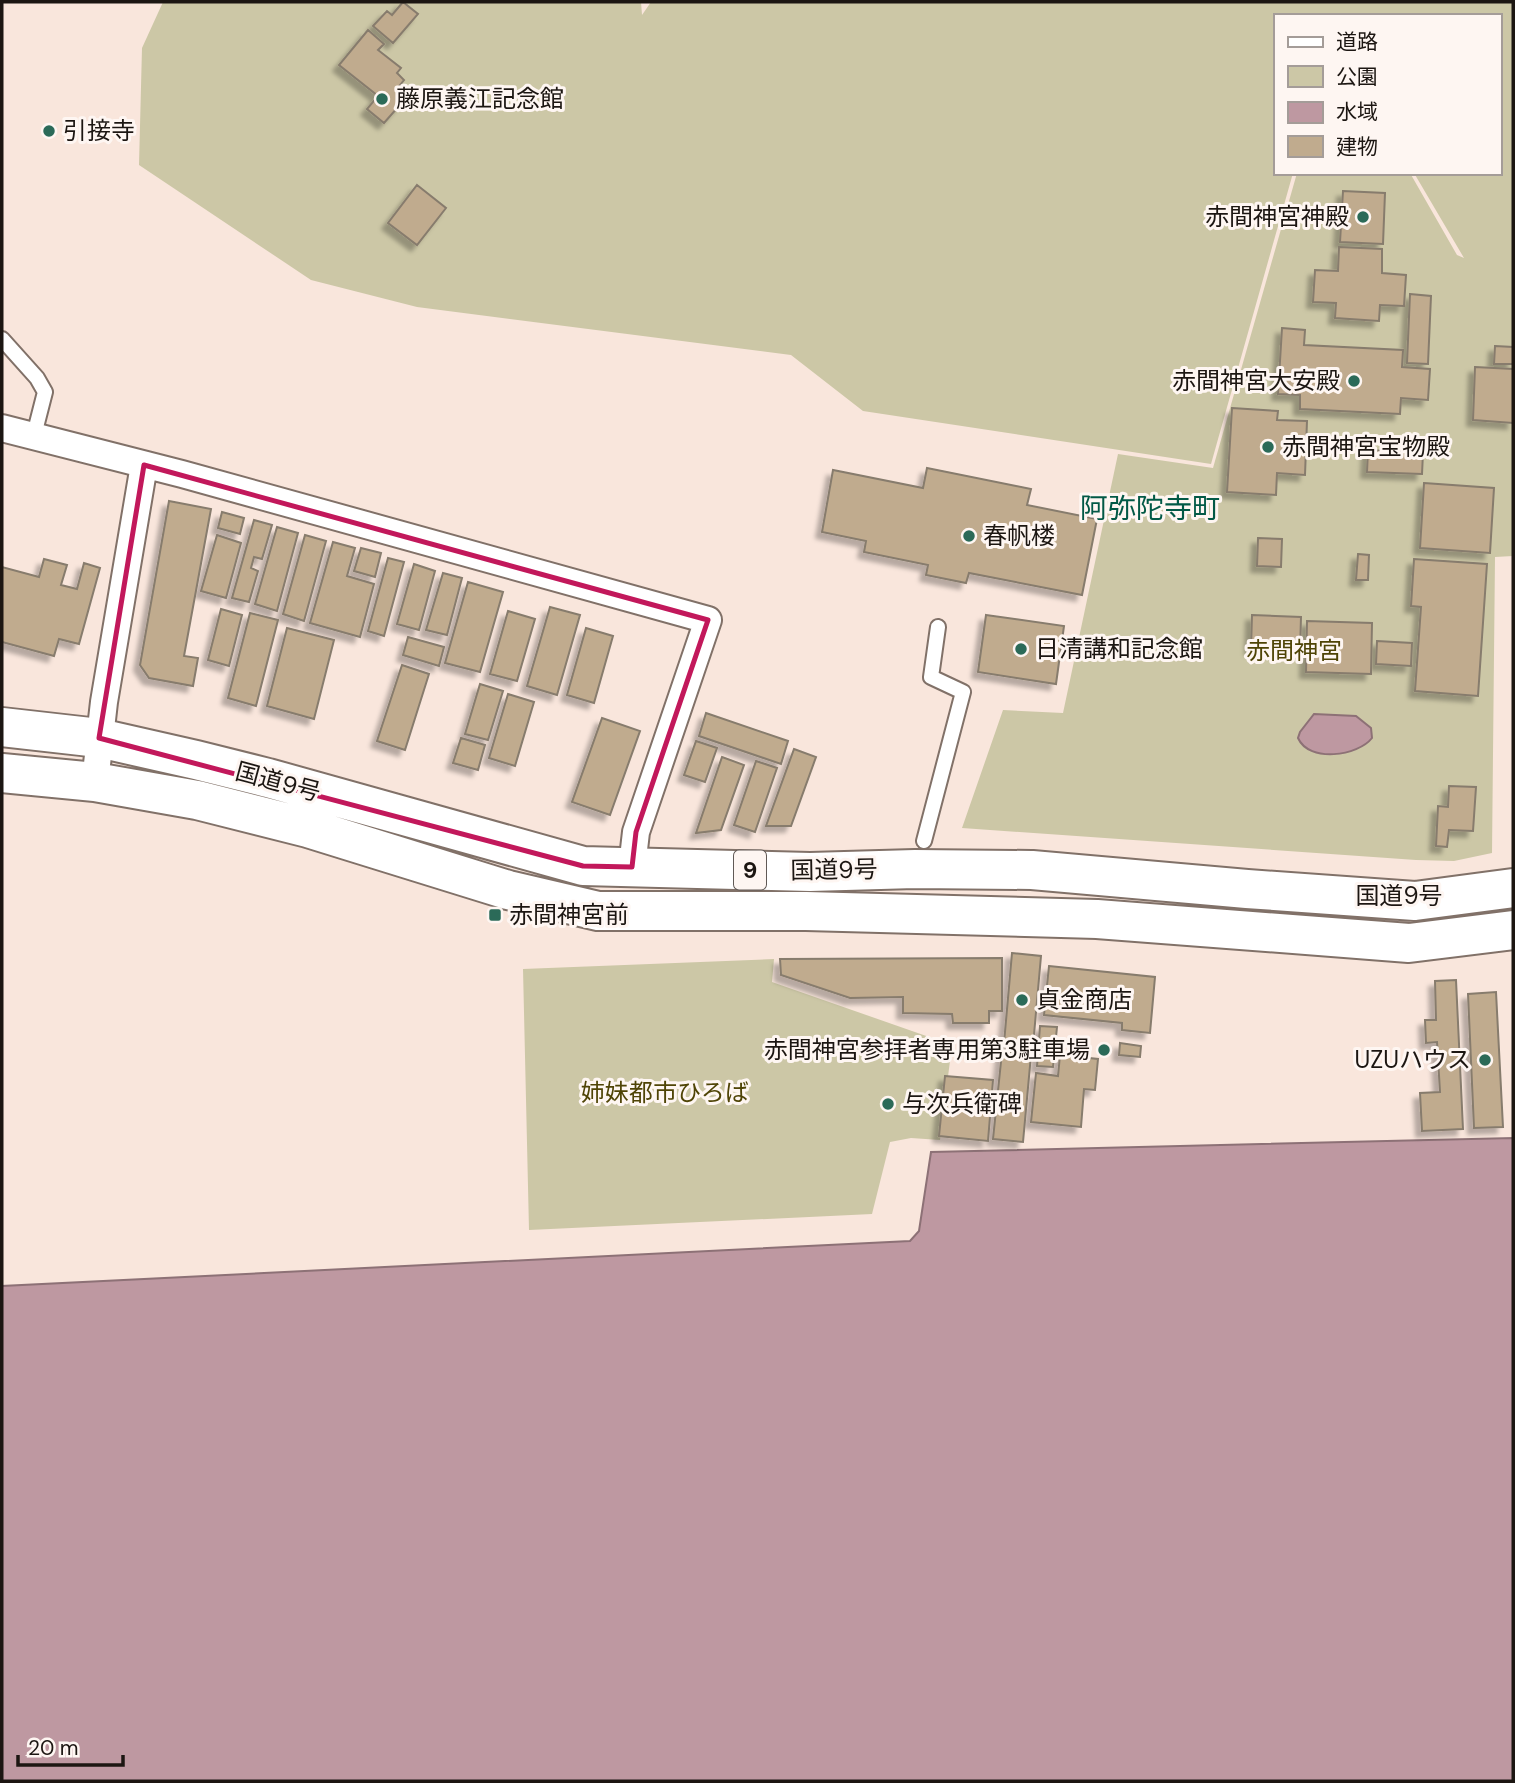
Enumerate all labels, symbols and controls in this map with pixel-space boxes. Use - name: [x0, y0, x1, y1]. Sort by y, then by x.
- legend: [1274, 14, 1501, 175]
- text: 道路: [1336, 28, 1378, 56]
- text: 公園: [1336, 63, 1378, 91]
- place label: 藤原義江記念館: [396, 83, 564, 114]
- marker: 藤原義江記念館: [374, 91, 390, 107]
- text: 水域: [1336, 98, 1378, 126]
- place label: 引接寺: [63, 115, 135, 146]
- marker: 引接寺: [41, 123, 57, 139]
- text: 建物: [1336, 133, 1378, 161]
- place label: 赤間神宮神殿: [1205, 201, 1349, 232]
- marker: 赤間神宮神殿: [1355, 209, 1371, 225]
- place label: 赤間神宮大安殿: [1172, 365, 1340, 396]
- marker: 赤間神宮大安殿: [1346, 373, 1362, 389]
- place label: 赤間神宮宝物殿: [1282, 431, 1450, 462]
- marker: 赤間神宮宝物殿: [1260, 439, 1276, 455]
- district label: 阿弥陀寺町: [1080, 490, 1220, 527]
- place label: 春帆楼: [983, 520, 1055, 551]
- marker: 春帆楼: [961, 528, 977, 544]
- place label: 日清講和記念館: [1035, 633, 1203, 664]
- park label: 赤間神宮: [1246, 635, 1342, 666]
- marker: 日清講和記念館: [1013, 641, 1029, 657]
- street label: 国道9号: [232, 755, 324, 808]
- road number: 9: [734, 850, 766, 890]
- street label: 国道9号: [790, 853, 878, 886]
- street label: 国道9号: [1355, 880, 1443, 911]
- place label: 赤間神宮前: [509, 899, 629, 930]
- marker: 赤間神宮前: [487, 907, 503, 923]
- place label: 貞金商店: [1036, 984, 1132, 1015]
- marker: 貞金商店: [1014, 992, 1030, 1008]
- place label: 赤間神宮参拝者専用第3駐車場: [764, 1034, 1090, 1065]
- marker: 赤間神宮参拝者専用第3駐車場: [1096, 1042, 1112, 1058]
- place label: UZUハウス: [1355, 1044, 1471, 1075]
- marker: UZUハウス: [1477, 1052, 1493, 1068]
- park label: 姉妹都市ひろば: [581, 1077, 749, 1108]
- place label: 与次兵衛碑: [902, 1088, 1022, 1119]
- marker: 与次兵衛碑: [880, 1096, 896, 1112]
- scale bar: [18, 1724, 122, 1768]
- text: 20 m: [28, 1734, 79, 1762]

